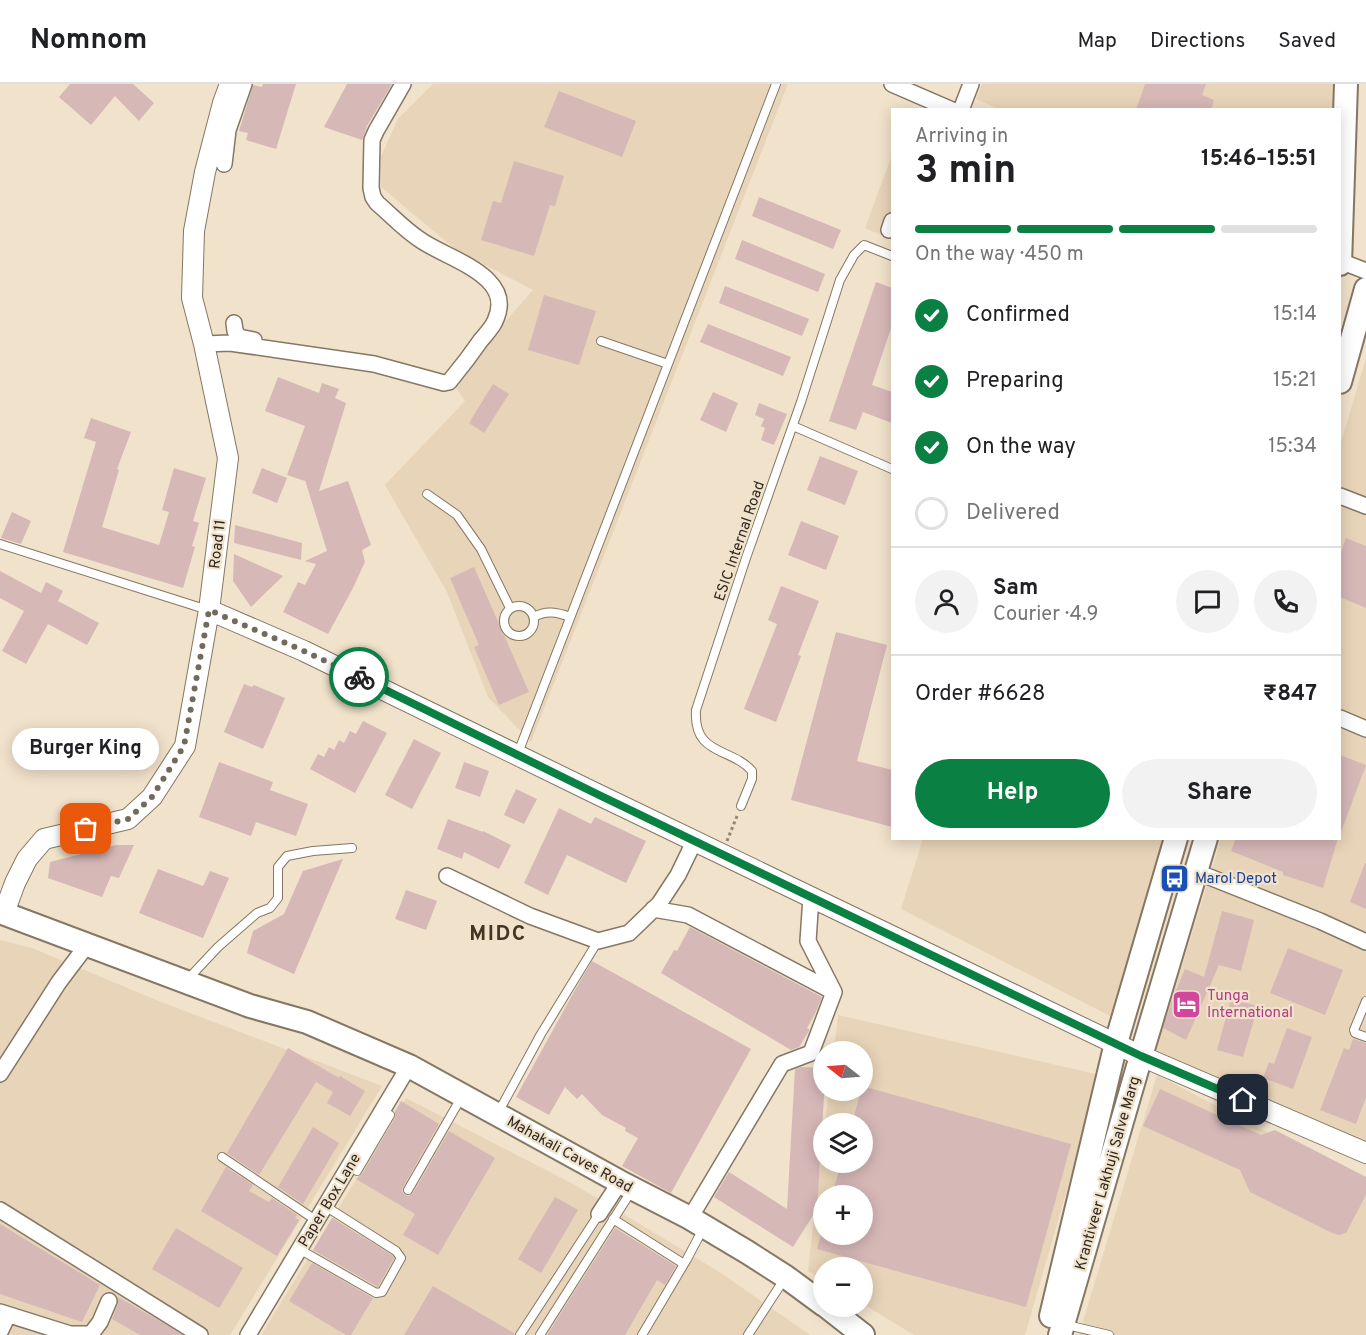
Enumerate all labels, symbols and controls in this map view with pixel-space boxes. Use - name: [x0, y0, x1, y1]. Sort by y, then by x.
- text: Nomnom: [30, 23, 147, 59]
- text: Map: [1077, 28, 1117, 55]
- text: Directions: [1150, 28, 1245, 55]
- text: Saved: [1278, 28, 1336, 55]
- text: Arriving in: [915, 124, 1008, 150]
- text: 15:46–15:51: [1201, 146, 1317, 173]
- text: 3 min: [915, 148, 1016, 197]
- text: On the way · 450 m: [915, 242, 1084, 268]
- icon: check: [915, 299, 948, 332]
- text: Confirmed: [966, 302, 1070, 329]
- text: 15:14: [1273, 302, 1317, 328]
- icon: check: [915, 365, 948, 398]
- text: Preparing: [966, 368, 1064, 395]
- text: 15:21: [1273, 368, 1317, 394]
- icon: check: [915, 431, 948, 464]
- text: On the way: [966, 434, 1076, 461]
- text: 15:34: [1268, 434, 1317, 460]
- street label: ESIC Internal Road: [711, 479, 770, 604]
- text: Delivered: [966, 500, 1060, 527]
- street label: Road 11: [206, 518, 231, 570]
- button: person: [915, 570, 978, 633]
- button: chat: [1176, 570, 1239, 633]
- button: phone: [1254, 570, 1317, 633]
- text: Sam: [993, 575, 1038, 602]
- text: Courier · 4.9: [993, 602, 1098, 628]
- courier: [329, 647, 389, 707]
- icon: bike: [343, 661, 376, 694]
- text: Order #6628: [915, 681, 1046, 708]
- text: ₹847: [1263, 681, 1317, 708]
- callout: Burger King: [13, 727, 160, 769]
- text: Burger King: [29, 736, 142, 762]
- button: Help: [915, 759, 1110, 828]
- button: Share: [1122, 759, 1317, 828]
- pin: [60, 803, 111, 854]
- icon: bag: [69, 812, 102, 845]
- bus stop icon: Marol Depot: [1158, 862, 1190, 894]
- place label: Marol Depot: [1195, 870, 1277, 889]
- district label: MIDC: [469, 921, 527, 948]
- place label: Tunga International: [1207, 987, 1293, 1023]
- hotel icon: Tunga International: [1170, 988, 1202, 1020]
- north arrow: [813, 1041, 873, 1101]
- map controls: [813, 1041, 873, 1317]
- street label: Krantiveer Lakhuji Salve Marg: [1072, 1074, 1145, 1273]
- pin: [1217, 1074, 1268, 1125]
- icon: home: [1226, 1083, 1259, 1116]
- street label: Mahakali Caves Road: [503, 1113, 636, 1198]
- button: layers: [813, 1113, 873, 1173]
- street label: Paper Box Lane: [295, 1150, 366, 1251]
- button: +: [813, 1185, 873, 1245]
- button: −: [813, 1257, 873, 1317]

